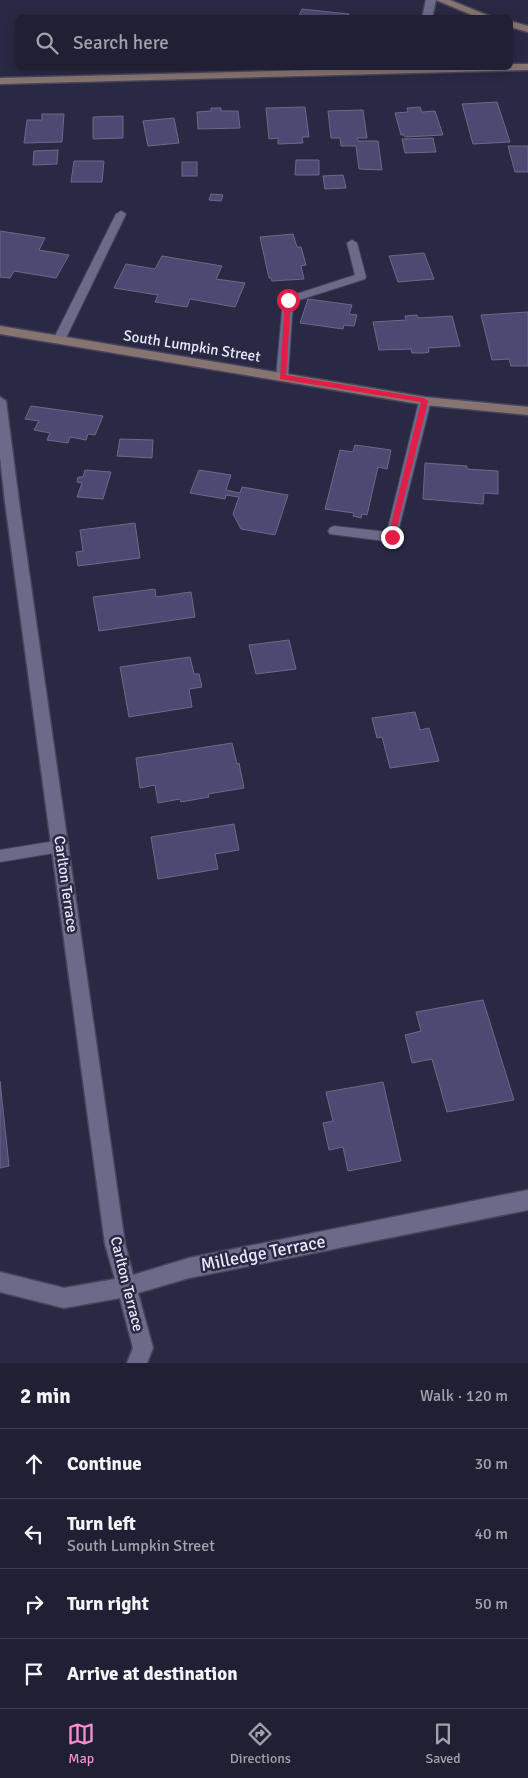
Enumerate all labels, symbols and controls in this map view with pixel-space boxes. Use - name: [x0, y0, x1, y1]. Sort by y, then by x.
- search box: [15, 15, 513, 70]
- icon: search: [33, 29, 61, 57]
- text: Search here: [73, 31, 169, 55]
- route start: [277, 289, 300, 312]
- street label: South Lumpkin Street: [122, 326, 262, 366]
- route end: [381, 526, 404, 549]
- street label: Carlton Terrace: [50, 835, 82, 933]
- street label: Milledge Terrace: [199, 1230, 327, 1276]
- street label: Carlton Terrace: [107, 1235, 147, 1333]
- text: 2 min: [20, 1383, 71, 1409]
- text: Walk · 120 m: [420, 1386, 508, 1406]
- icon: ahead: [20, 1450, 48, 1478]
- text: Continue: [67, 1452, 142, 1476]
- text: 30 m: [474, 1454, 508, 1474]
- text: Turn left: [67, 1512, 136, 1536]
- icon: left: [20, 1520, 48, 1548]
- text: 40 m: [474, 1524, 508, 1544]
- text: South Lumpkin Street: [67, 1536, 215, 1556]
- icon: right: [20, 1590, 48, 1618]
- text: Turn right: [67, 1592, 149, 1616]
- text: 50 m: [474, 1594, 508, 1614]
- icon: arrive: [20, 1660, 48, 1688]
- text: Arrive at destination: [67, 1662, 238, 1686]
- tab: Map: [67, 1720, 95, 1767]
- tab: Directions: [230, 1720, 291, 1767]
- tab: Saved: [425, 1720, 461, 1767]

